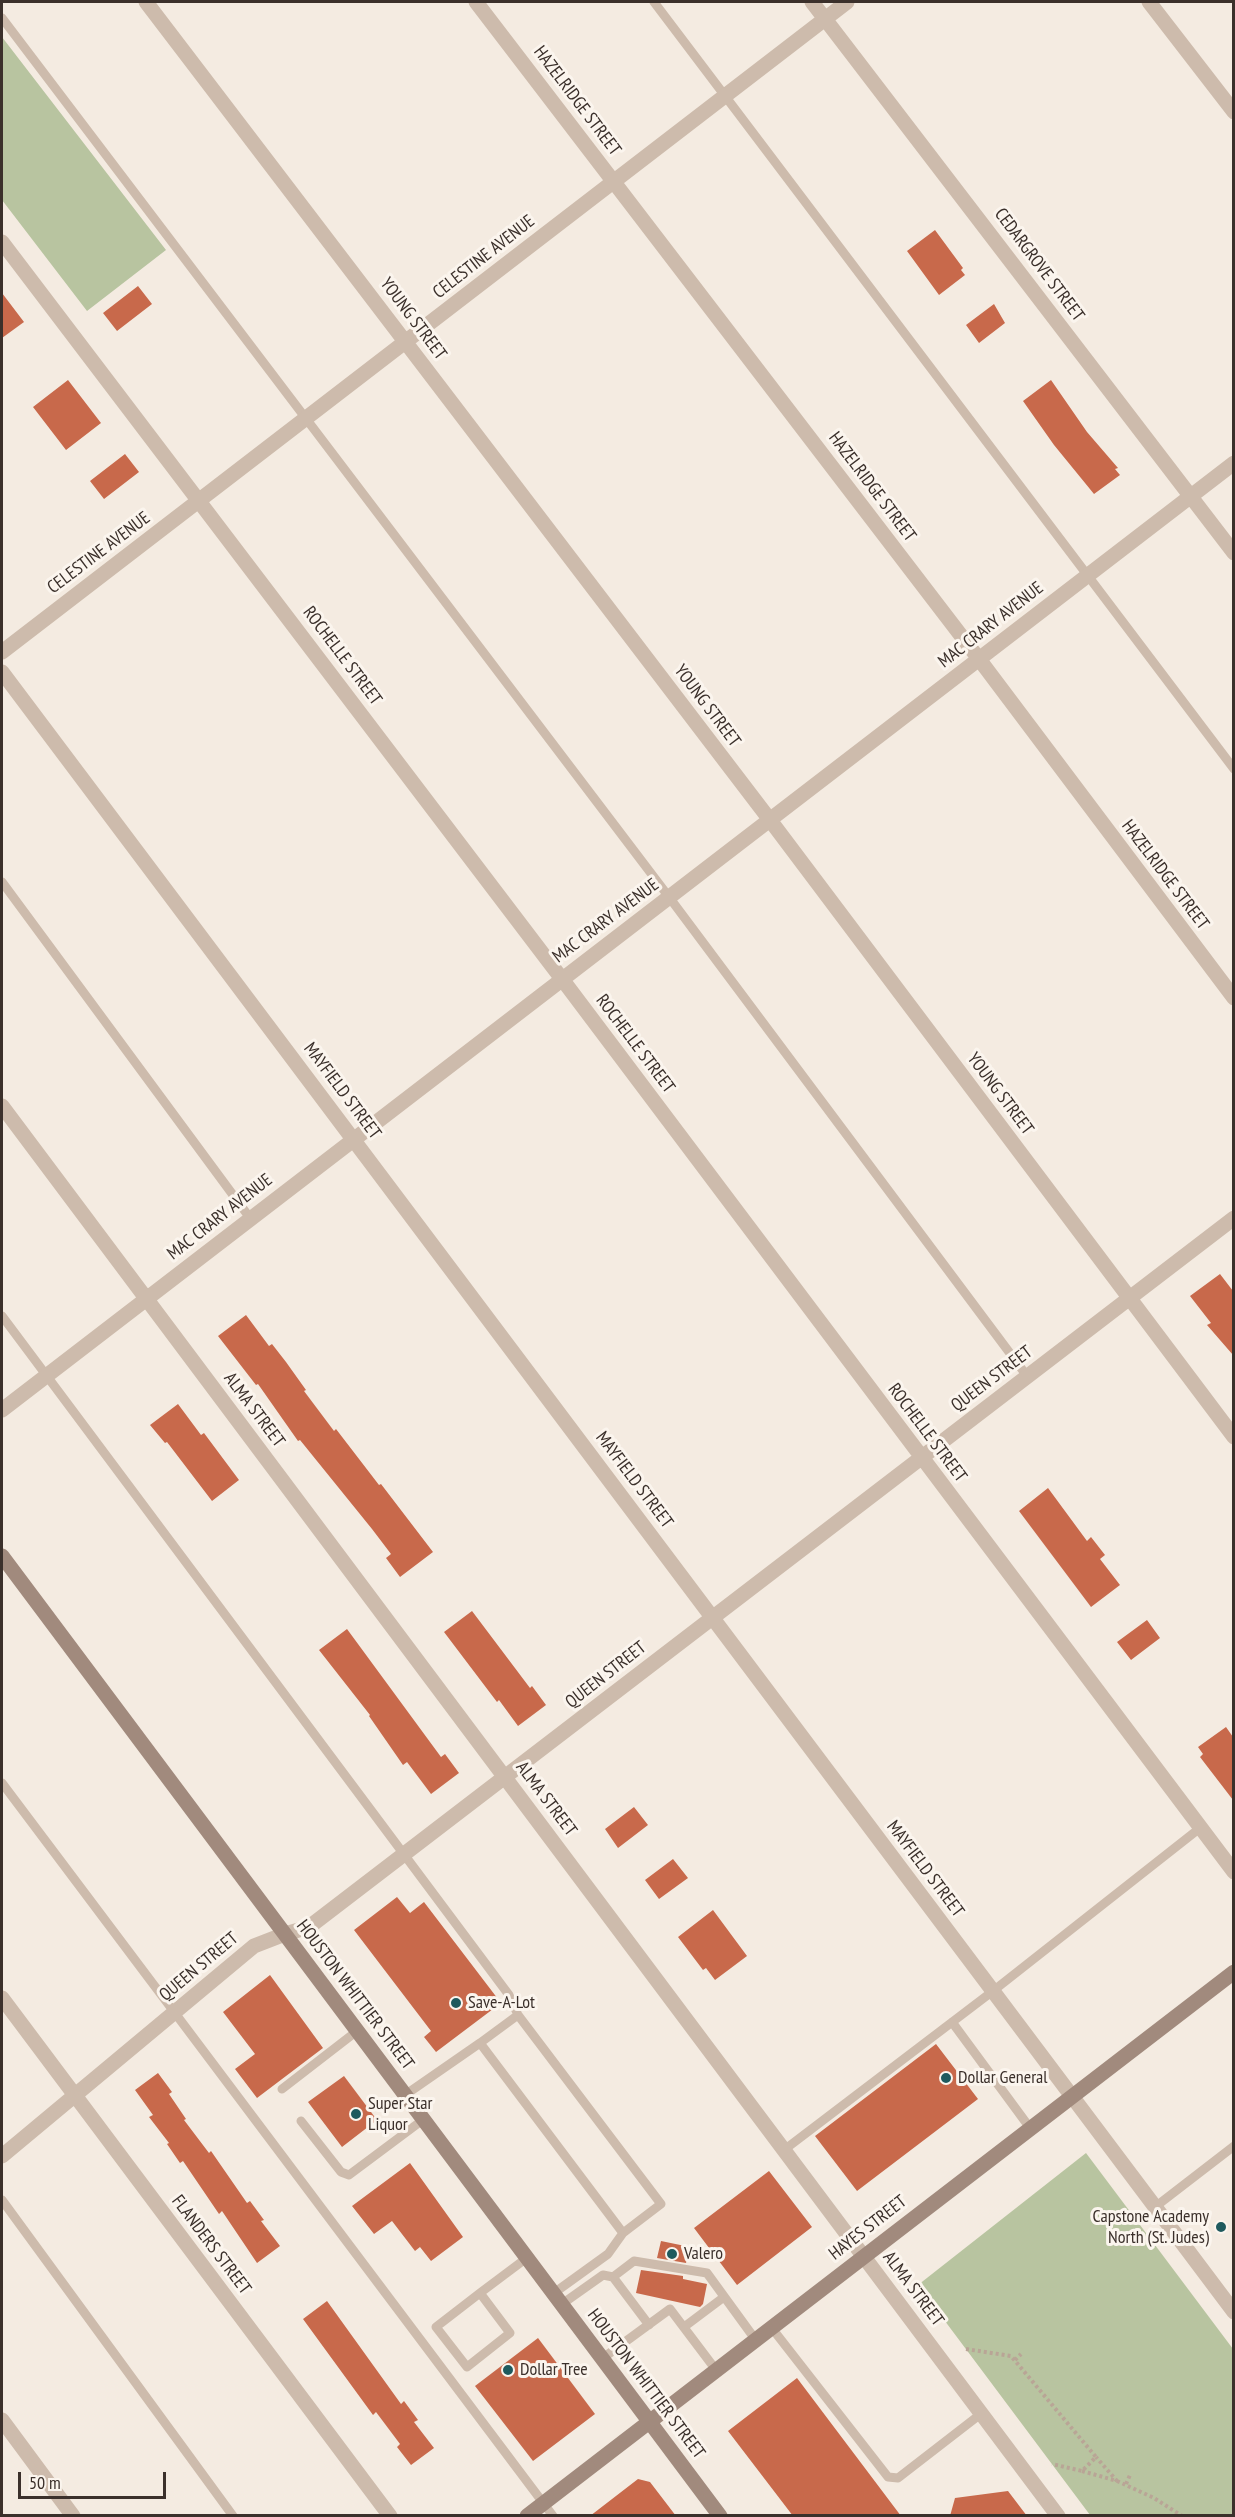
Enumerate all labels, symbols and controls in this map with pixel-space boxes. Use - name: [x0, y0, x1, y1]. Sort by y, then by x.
- street label: HAZELRIDGE STREET: [529, 42, 625, 160]
- street label: CEDARGROVE STREET: [989, 204, 1089, 326]
- street label: CELESTINE AVENUE: [429, 211, 539, 303]
- street label: YOUNG STREET: [375, 274, 451, 364]
- street label: HAZELRIDGE STREET: [824, 428, 920, 546]
- street label: CELESTINE AVENUE: [43, 507, 155, 599]
- street label: MAC CRARY AVENUE: [934, 577, 1048, 673]
- street label: ROCHELLE STREET: [298, 602, 386, 710]
- street label: YOUNG STREET: [669, 661, 745, 751]
- street label: HAZELRIDGE STREET: [1117, 816, 1213, 934]
- street label: MAC CRARY AVENUE: [549, 874, 663, 968]
- street label: ROCHELLE STREET: [591, 990, 679, 1098]
- street label: MAYFIELD STREET: [299, 1039, 385, 1143]
- street label: YOUNG STREET: [962, 1049, 1038, 1139]
- street label: MAC CRARY AVENUE: [163, 1169, 277, 1265]
- street label: QUEEN STREET: [947, 1341, 1037, 1417]
- street label: ALMA STREET: [219, 1368, 289, 1452]
- street label: ROCHELLE STREET: [883, 1379, 971, 1487]
- street label: MAYFIELD STREET: [591, 1428, 677, 1532]
- street label: QUEEN STREET: [561, 1637, 651, 1713]
- street label: ALMA STREET: [511, 1757, 581, 1841]
- street label: MAYFIELD STREET: [882, 1817, 968, 1921]
- street label: HOUSTON WHITTIER STREET: [292, 1916, 418, 2074]
- street label: QUEEN STREET: [155, 1928, 243, 2006]
- place label: Save-A-Lot: [468, 1992, 535, 2014]
- marker: Save-A-Lot: [449, 1996, 463, 2010]
- place label: Dollar General: [958, 2067, 1048, 2089]
- marker: Dollar General: [939, 2071, 953, 2085]
- place label: Super Star Liquor: [368, 2093, 432, 2136]
- marker: Super Star Liquor: [349, 2107, 363, 2121]
- street label: FLANDERS STREET: [167, 2191, 255, 2299]
- street label: HAYES STREET: [825, 2191, 911, 2265]
- place label: Capstone Academy North (St. Judes): [1093, 2206, 1209, 2248]
- marker: Capstone Academy North (St. Judes): [1214, 2220, 1228, 2234]
- place label: Valero: [684, 2243, 723, 2265]
- marker: Valero: [665, 2247, 679, 2261]
- street label: ALMA STREET: [878, 2247, 948, 2331]
- street label: HOUSTON WHITTIER STREET: [583, 2305, 709, 2463]
- place label: Dollar Tree: [520, 2359, 588, 2381]
- marker: Dollar Tree: [501, 2363, 515, 2377]
- scale bar: [21, 2460, 170, 2498]
- text: 50 m: [29, 2471, 61, 2494]

